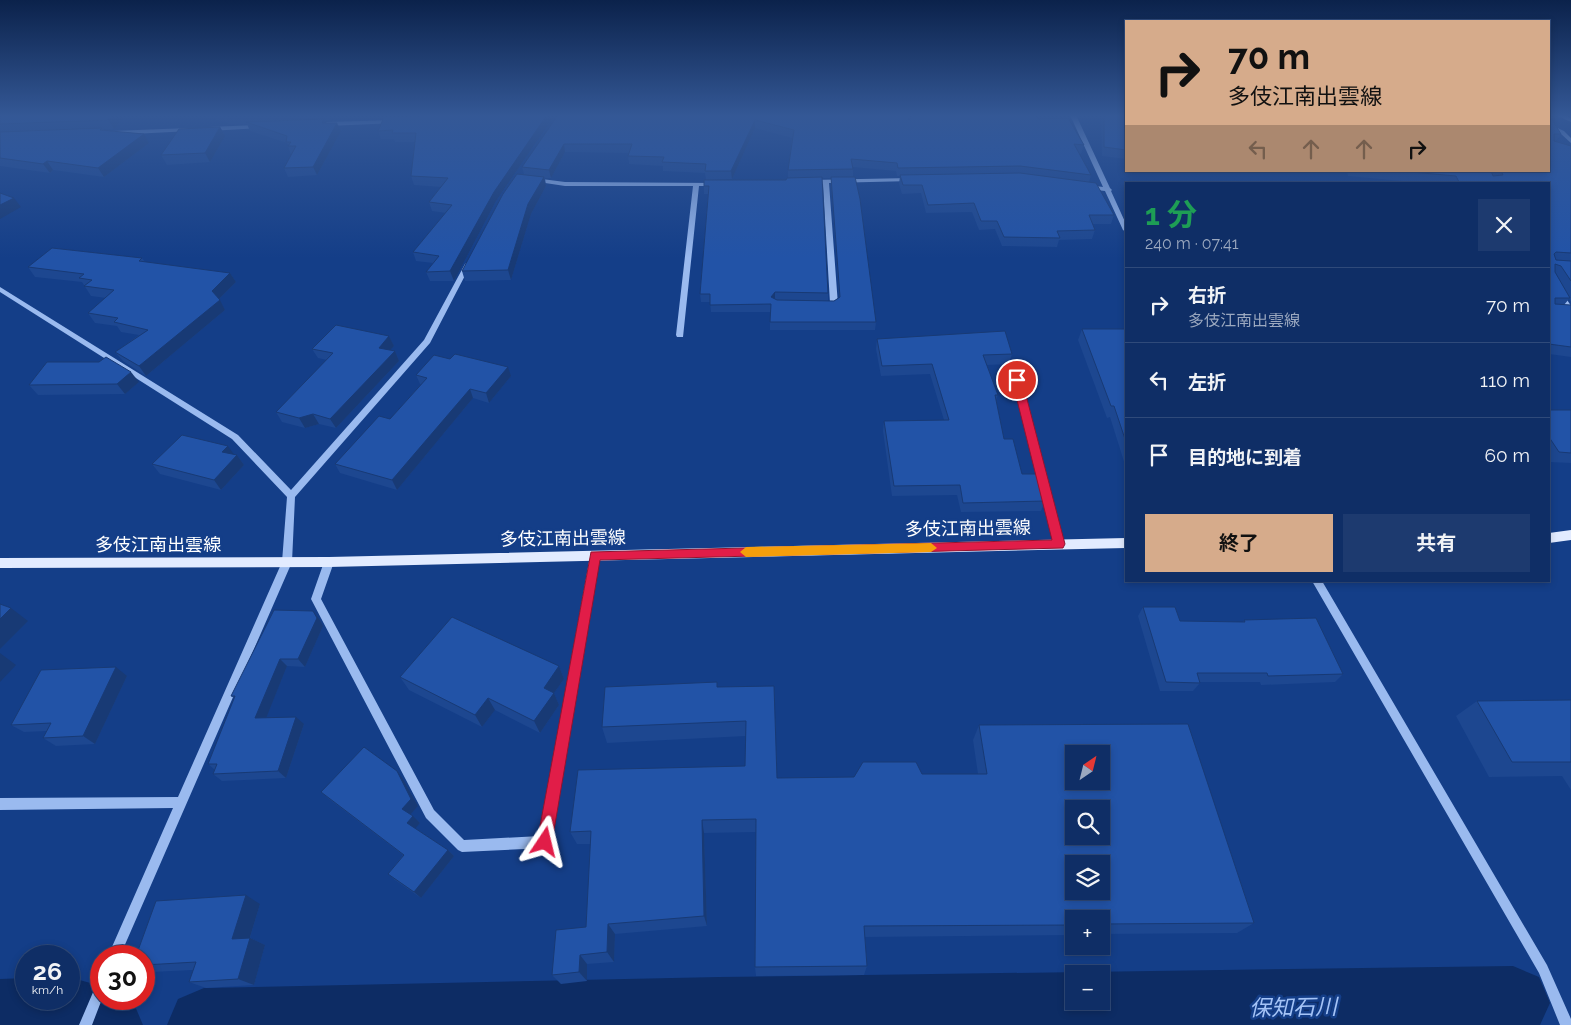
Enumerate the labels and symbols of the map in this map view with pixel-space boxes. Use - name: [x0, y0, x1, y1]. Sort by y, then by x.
- pin: [996, 359, 1038, 401]
- street label: 多伎江南出雲線: [905, 516, 1031, 540]
- street label: 多伎江南出雲線: [500, 526, 626, 550]
- street label: 多伎江南出雲線: [95, 534, 221, 555]
- north arrow: [1065, 745, 1110, 790]
- position arrow: [518, 815, 570, 867]
- speed limit sign: 30: [90, 945, 155, 1010]
- water label: 保知石川: [1249, 993, 1339, 1021]

